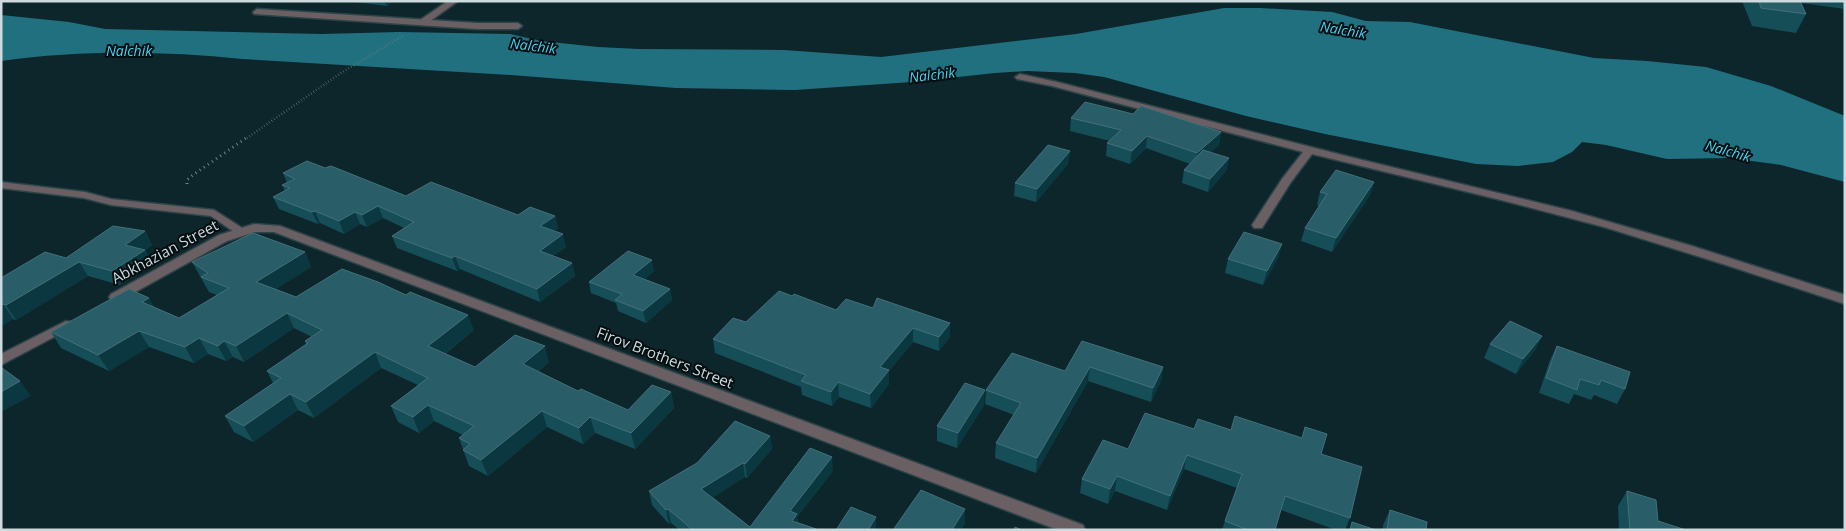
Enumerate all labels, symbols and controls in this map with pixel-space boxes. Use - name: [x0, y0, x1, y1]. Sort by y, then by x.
- water label: Nalchik: [1319, 17, 1368, 43]
- water label: Nalchik: [509, 33, 558, 58]
- water label: Nalchik: [106, 41, 153, 60]
- water label: Nalchik: [908, 62, 957, 87]
- water label: Nalchik: [1703, 135, 1754, 166]
- street label: Abkhazian Street: [108, 215, 221, 288]
- street label: Firov Brothers Street: [594, 322, 737, 392]

